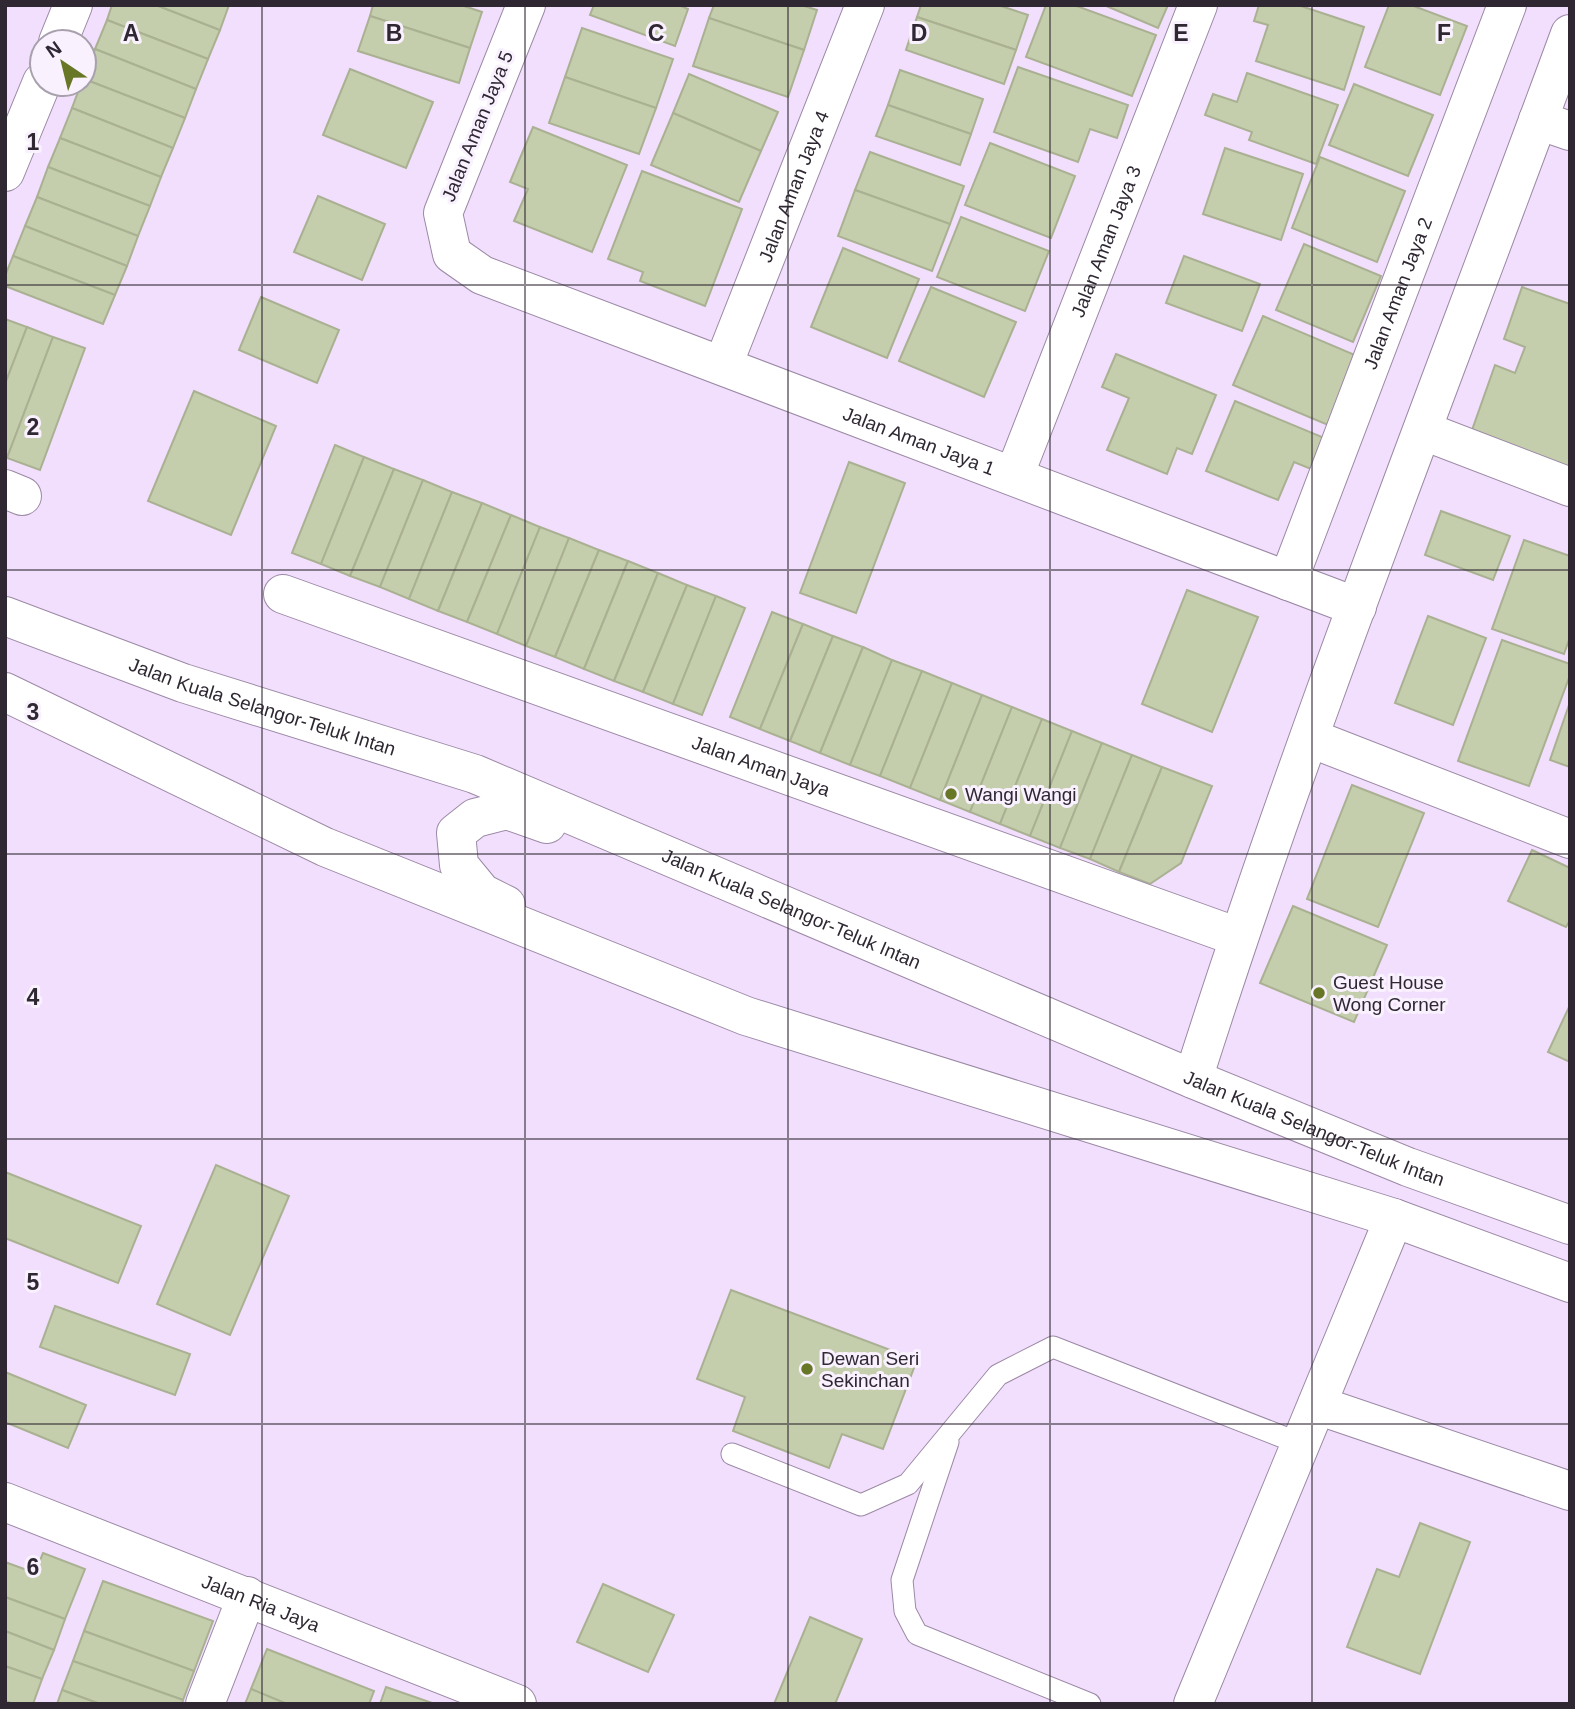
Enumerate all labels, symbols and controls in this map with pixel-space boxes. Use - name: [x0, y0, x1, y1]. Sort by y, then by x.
- text: A: [123, 20, 139, 46]
- text: B: [386, 20, 402, 46]
- text: C: [648, 20, 664, 46]
- text: D: [911, 20, 927, 46]
- text: E: [1173, 20, 1189, 46]
- text: F: [1437, 20, 1451, 46]
- north arrow: [28, 28, 98, 98]
- text: N: [42, 37, 65, 62]
- street label: Jalan Aman Jaya 5: [438, 48, 517, 205]
- street label: Jalan Aman Jaya 4: [755, 108, 833, 265]
- text: 1: [27, 129, 40, 155]
- street label: Jalan Aman Jaya 3: [1067, 163, 1145, 320]
- street label: Jalan Aman Jaya 2: [1360, 214, 1436, 372]
- street label: Jalan Aman Jaya 1: [840, 403, 998, 480]
- text: 2: [27, 414, 39, 440]
- street label: Jalan Kuala Selangor-Teluk Intan: [126, 654, 398, 760]
- text: 3: [27, 699, 39, 725]
- street label: Jalan Aman Jaya: [689, 732, 833, 801]
- place label: Wangi Wangi: [965, 784, 1077, 805]
- marker: Wangi Wangi: [943, 786, 959, 802]
- street label: Jalan Kuala Selangor-Teluk Intan: [659, 845, 924, 973]
- place label: Guest House Wong Corner: [1333, 972, 1446, 1015]
- text: 4: [27, 984, 40, 1010]
- marker: Guest House Wong Corner: [1311, 985, 1327, 1001]
- street label: Jalan Kuala Selangor-Teluk Intan: [1181, 1066, 1447, 1190]
- text: 5: [27, 1269, 40, 1295]
- place label: Dewan Seri Sekinchan: [821, 1348, 919, 1391]
- marker: Dewan Seri Sekinchan: [799, 1361, 815, 1377]
- text: 6: [27, 1554, 39, 1580]
- street label: Jalan Ria Jaya: [199, 1571, 323, 1636]

